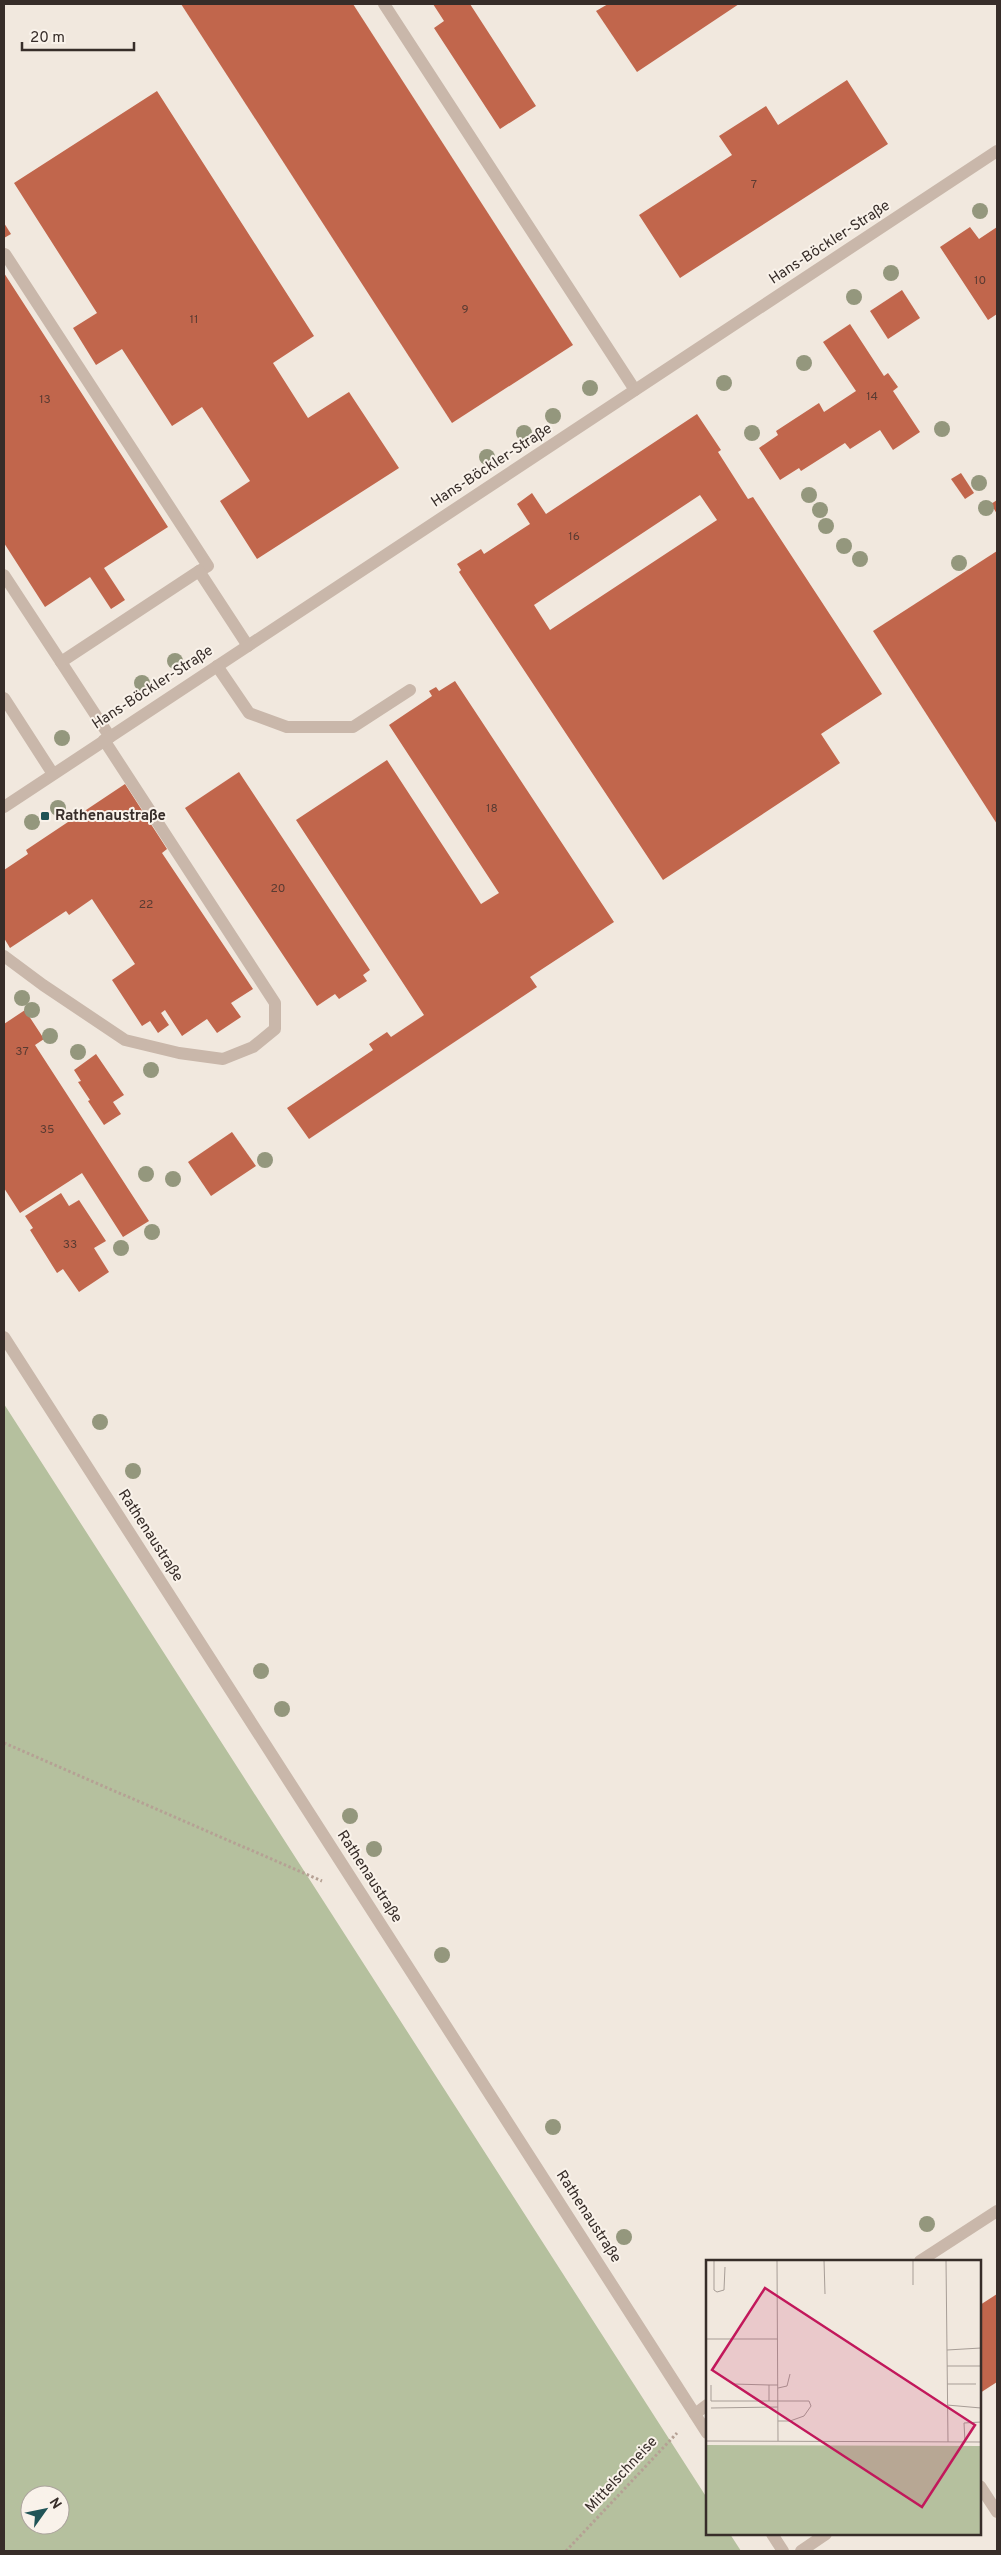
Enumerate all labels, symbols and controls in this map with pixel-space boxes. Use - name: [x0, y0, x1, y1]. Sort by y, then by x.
- scale bar: [22, 20, 135, 52]
- text: 20 m: [30, 29, 65, 48]
- house number: 7: [751, 177, 757, 193]
- street label: Hans-Böckler-Straße: [766, 197, 894, 289]
- house number: 10: [974, 273, 986, 289]
- house number: 9: [461, 302, 469, 318]
- house number: 11: [190, 312, 198, 328]
- house number: 14: [866, 389, 878, 405]
- house number: 13: [39, 392, 51, 408]
- street label: Hans-Böckler-Straße: [428, 420, 556, 512]
- house number: 16: [568, 529, 580, 545]
- street label: Hans-Böckler-Straße: [89, 642, 217, 734]
- house number: 18: [486, 801, 498, 817]
- place label: Rathenaustraße: [55, 807, 166, 826]
- marker: Rathenaustraße: [39, 810, 51, 822]
- house number: 20: [270, 881, 286, 897]
- house number: 22: [139, 897, 153, 913]
- house number: 37: [15, 1044, 29, 1060]
- house number: 35: [40, 1122, 54, 1138]
- house number: 33: [63, 1237, 77, 1253]
- street label: Rathenaustraße: [113, 1486, 187, 1586]
- street label: Rathenaustraße: [332, 1827, 406, 1927]
- street label: Rathenaustraße: [551, 2167, 625, 2267]
- inset map: [706, 2260, 981, 2535]
- street label: Mittelschneise: [582, 2433, 662, 2517]
- north arrow: [20, 2485, 70, 2535]
- text: N: [45, 2495, 65, 2513]

